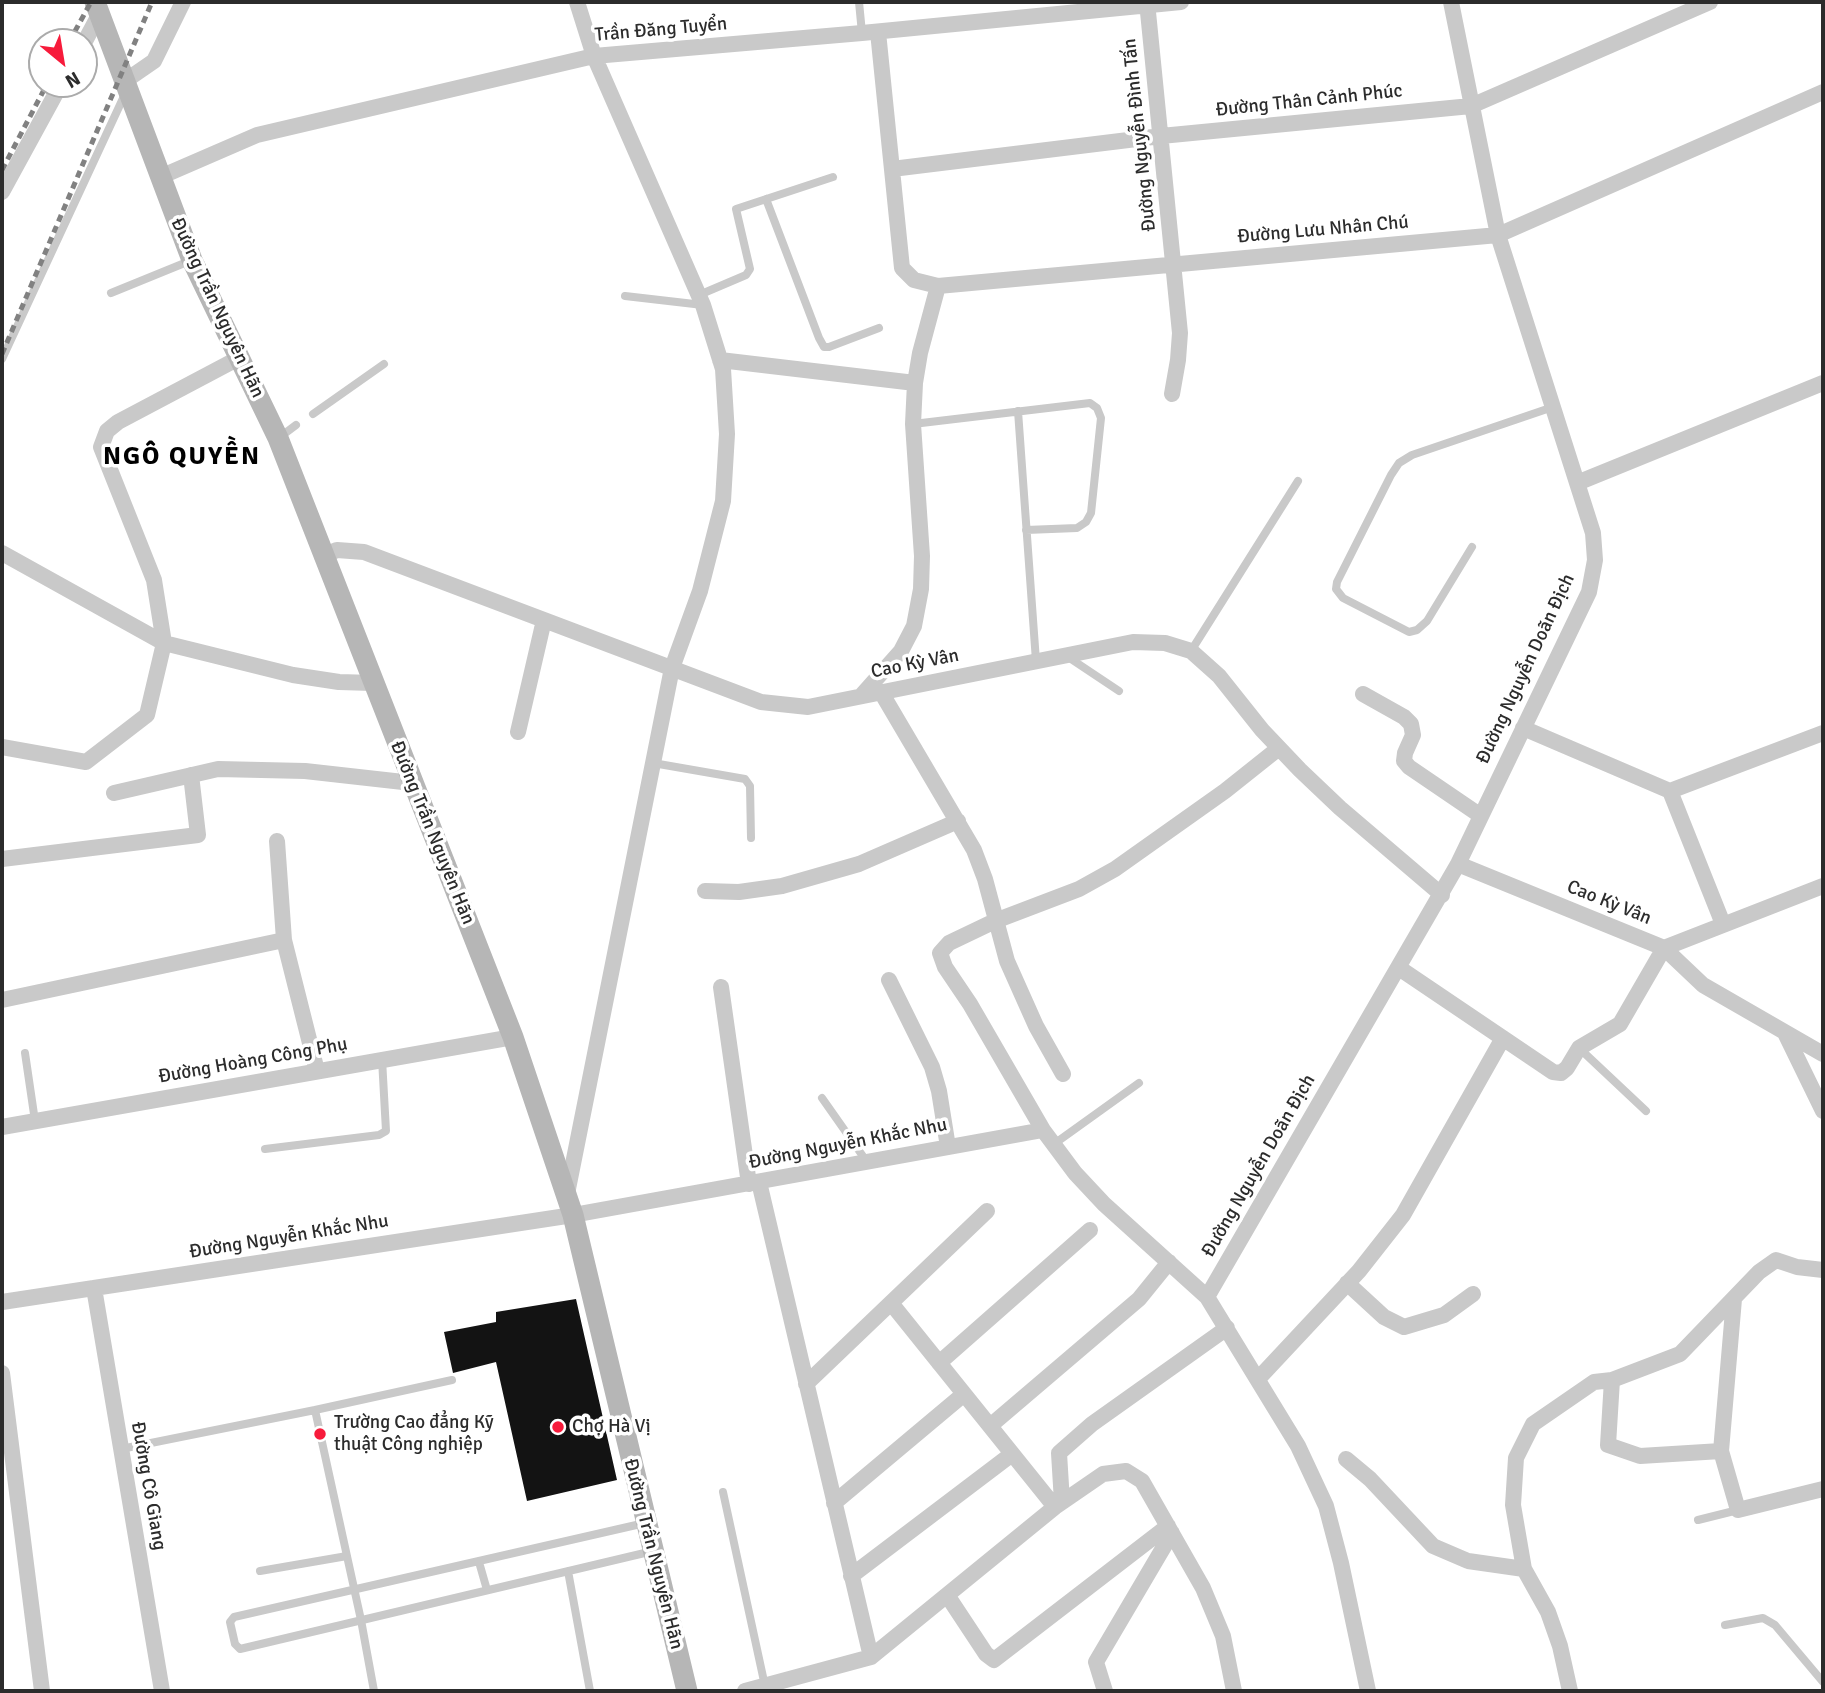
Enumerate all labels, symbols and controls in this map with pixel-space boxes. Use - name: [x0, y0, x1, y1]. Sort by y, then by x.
- street label: Trần Đăng Tuyển: [594, 13, 728, 47]
- north arrow: [28, 28, 98, 98]
- street label: Đường Nguyễn Đình Tấn: [1119, 37, 1161, 233]
- text: N: [61, 66, 84, 93]
- street label: Đường Thân Cảnh Phúc: [1214, 80, 1404, 122]
- street label: Đường Lưu Nhân Chú: [1236, 211, 1410, 249]
- street label: Đường Trần Nguyên Hãn: [165, 214, 269, 402]
- district label: NGÔ QUYỀN: [104, 441, 260, 473]
- street label: Đường Nguyễn Doãn Địch: [1472, 570, 1580, 768]
- street label: Cao Kỳ Vân: [869, 644, 961, 684]
- street label: Đường Trần Nguyên Hãn: [385, 738, 479, 928]
- street label: Cao Kỳ Vân: [1563, 876, 1655, 930]
- street label: Đường Hoàng Công Phụ: [157, 1033, 349, 1089]
- street label: Đường Nguyễn Doãn Địch: [1197, 1071, 1321, 1261]
- street label: Đường Nguyễn Khắc Nhu: [747, 1114, 949, 1174]
- street label: Đường Nguyễn Khắc Nhu: [188, 1210, 390, 1264]
- place label: Trường Cao đẳng Kỹ thuật Công nghiệp: [334, 1412, 494, 1456]
- place label: Chợ Hà Vị: [572, 1416, 651, 1438]
- marker: Chợ Hà Vị: [550, 1419, 566, 1435]
- street label: Đường Cô Giang: [125, 1420, 171, 1552]
- marker: Trường Cao đẳng Kỹ thuật Công nghiệp: [312, 1426, 328, 1442]
- street label: Đường Trần Nguyên Hãn: [618, 1456, 688, 1652]

